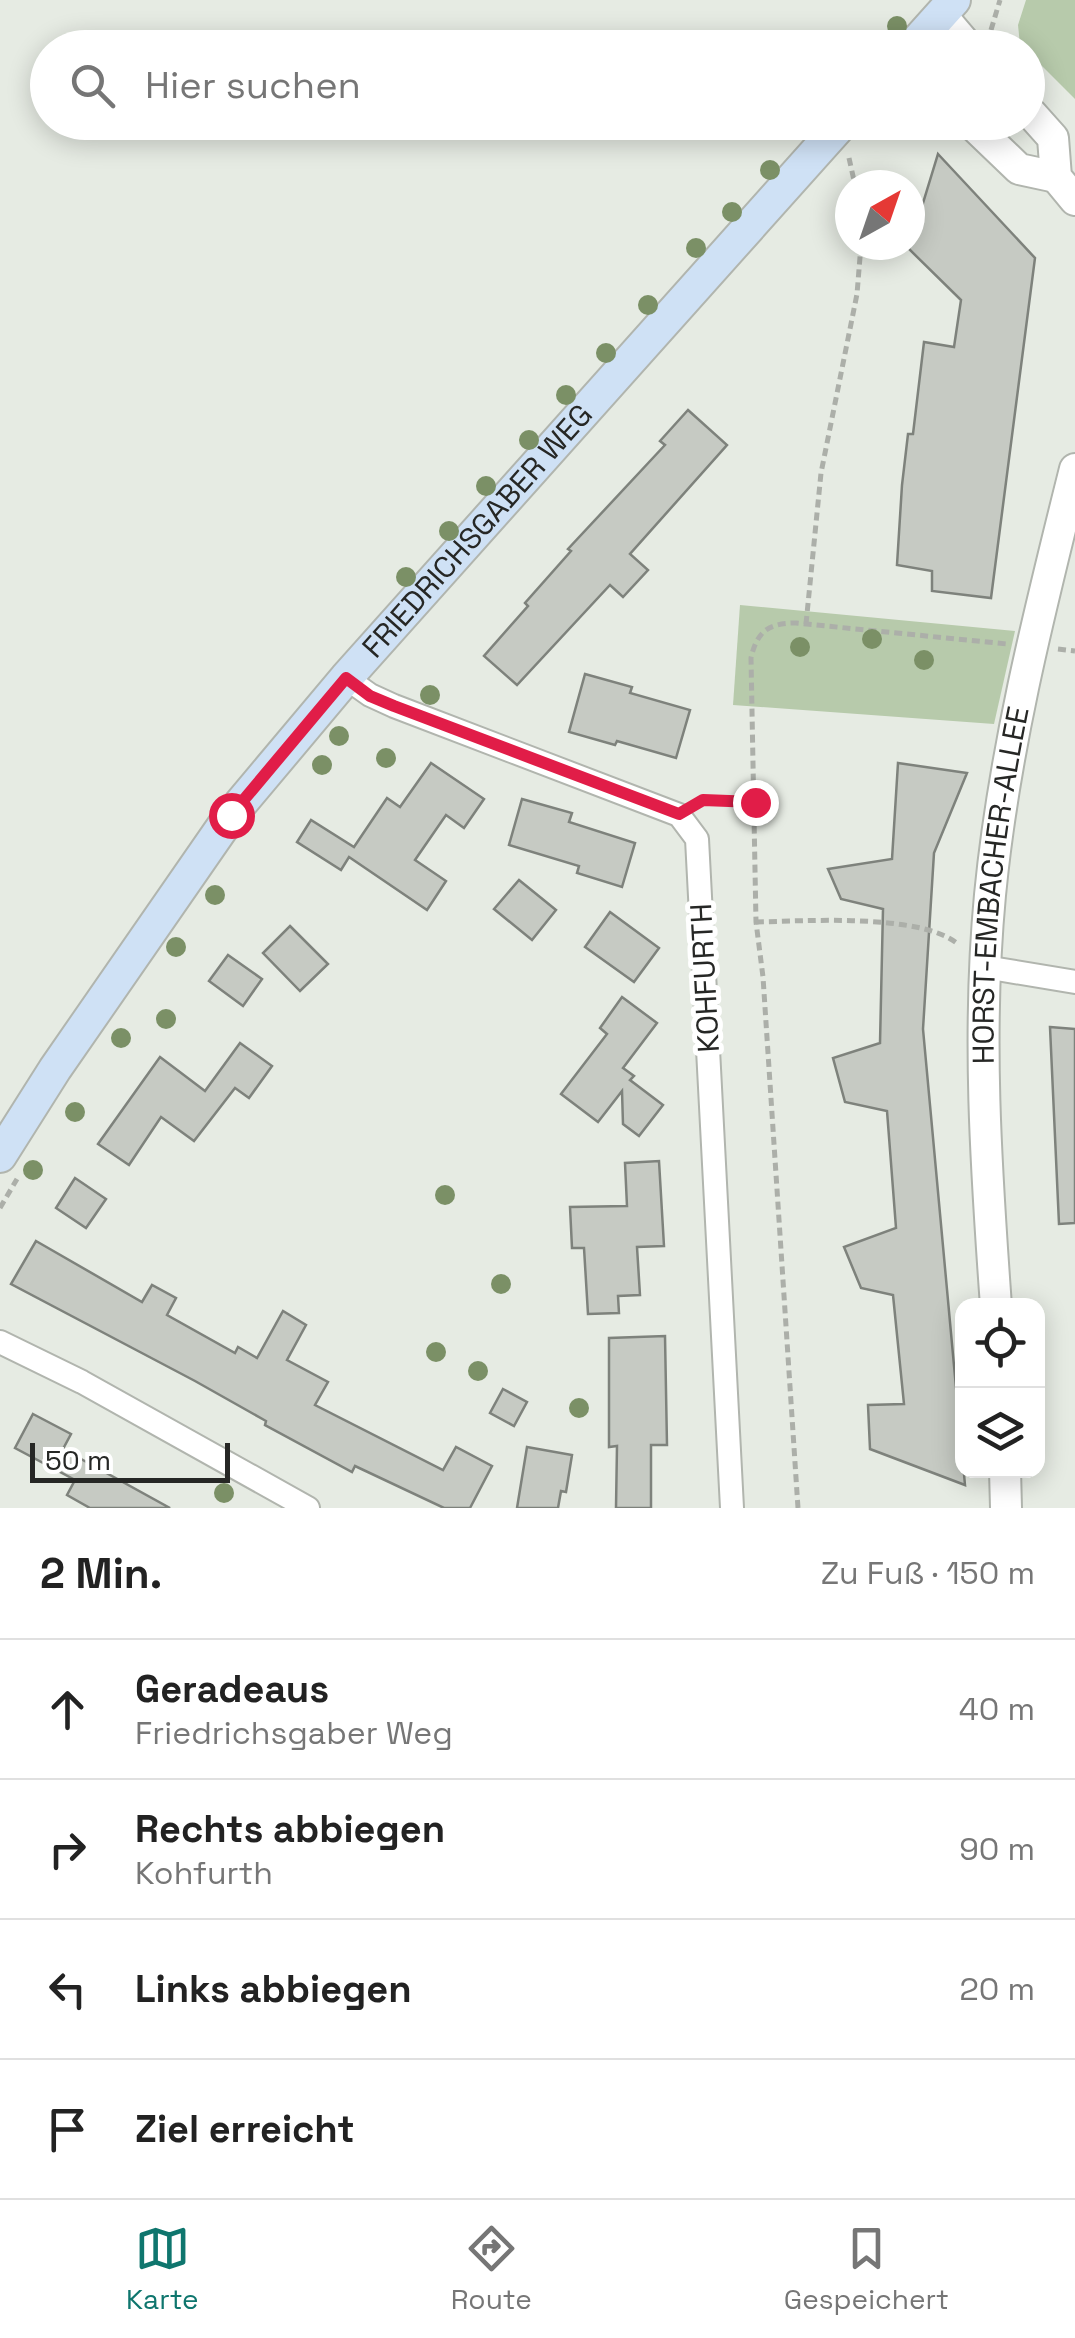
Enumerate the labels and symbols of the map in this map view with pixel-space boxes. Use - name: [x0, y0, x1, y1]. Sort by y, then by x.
- north arrow: [835, 170, 925, 260]
- street label: FRIEDRICHSGABER WEG: [353, 395, 601, 666]
- street label: HORST-EMBACHER-ALLEE: [964, 703, 1038, 1064]
- route end: [733, 780, 779, 826]
- route start: [209, 793, 255, 839]
- street label: KOHFURTH: [681, 902, 728, 1054]
- scale bar: [30, 1438, 230, 1482]

